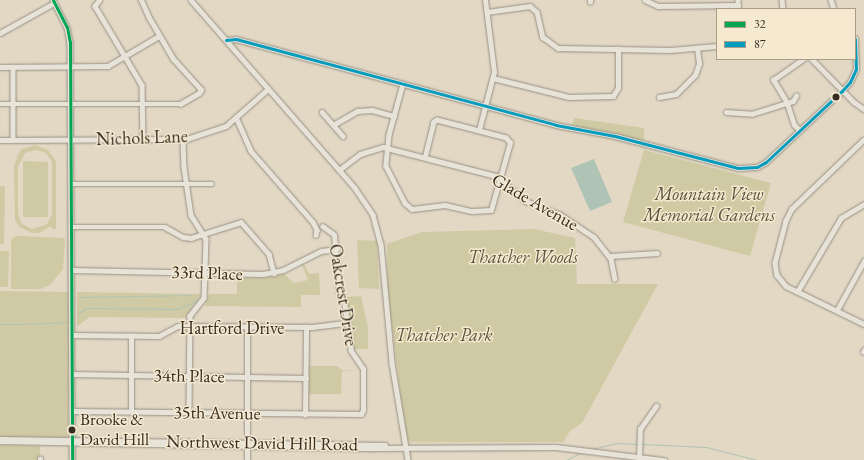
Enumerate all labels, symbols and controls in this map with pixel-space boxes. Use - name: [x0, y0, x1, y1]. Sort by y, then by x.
- legend: [716, 8, 856, 60]
- text: 32: [754, 16, 766, 32]
- text: 87: [754, 36, 766, 52]
- unlabelled marker: [831, 92, 841, 102]
- street label: Nichols Lane: [96, 126, 188, 150]
- street label: Glade Avenue: [488, 169, 582, 235]
- park label: Mountain View Memorial Gardens: [643, 184, 775, 226]
- street label: Oakcrest Drive: [324, 242, 362, 348]
- park label: Thatcher Woods: [468, 246, 578, 268]
- street label: 33rd Place: [171, 261, 243, 285]
- street label: Hartford Drive: [180, 317, 284, 339]
- park label: Thatcher Park: [395, 324, 493, 346]
- street label: 34th Place: [153, 365, 225, 387]
- street label: 35th Avenue: [173, 401, 261, 425]
- place label: Brooke & David Hill: [80, 410, 149, 450]
- marker: Brooke & David Hill: [67, 425, 77, 435]
- street label: Northwest David Hill Road: [166, 431, 358, 455]

